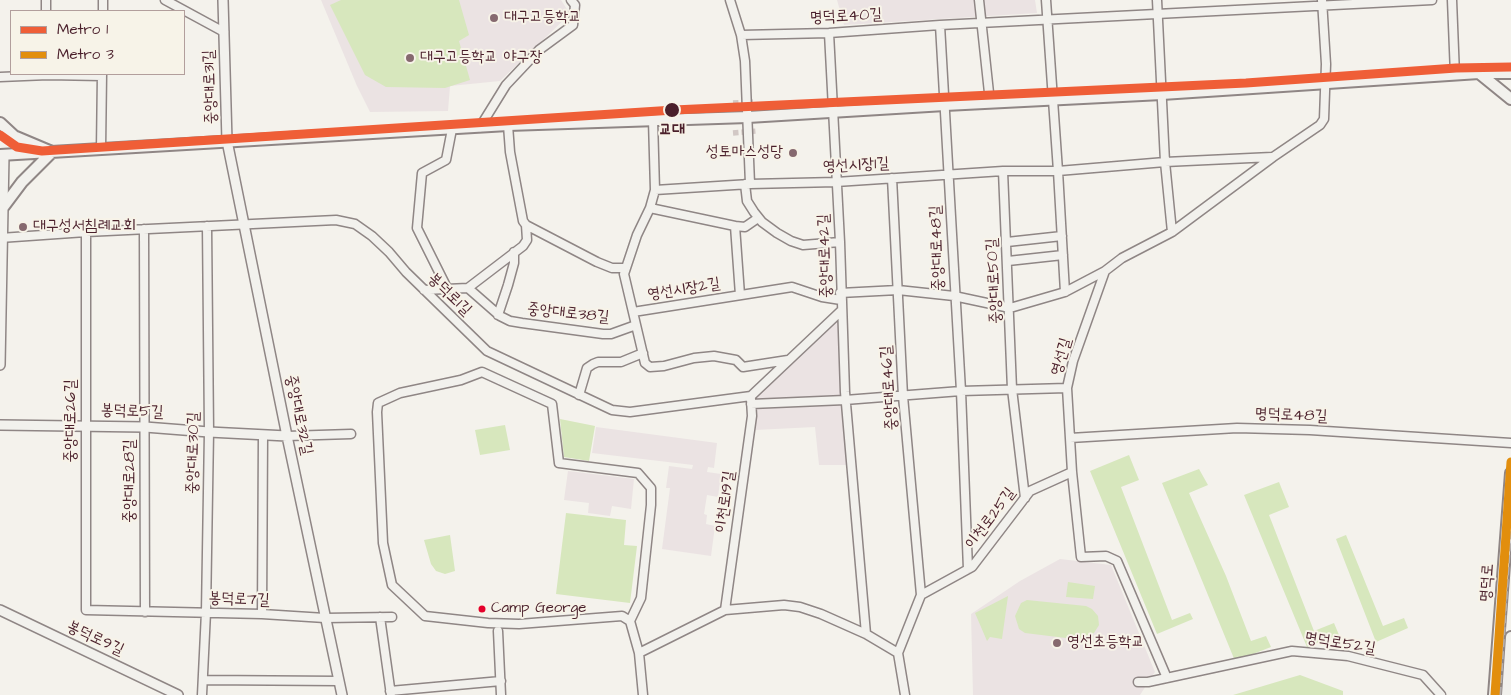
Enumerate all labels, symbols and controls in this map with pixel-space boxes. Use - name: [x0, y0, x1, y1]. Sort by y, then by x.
- street label: 명덕로40길: [809, 6, 883, 28]
- place label: 대구고등학교: [504, 8, 581, 28]
- legend: [10, 10, 185, 75]
- marker: 대구고등학교: [488, 12, 500, 24]
- text: Metro 1: [57, 19, 108, 40]
- text: Metro 3: [57, 44, 114, 65]
- place label: 대구고등학교 야구장: [420, 48, 542, 68]
- street label: 중앙대로31길: [200, 49, 222, 125]
- marker: 대구고등학교 야구장: [404, 52, 416, 64]
- marker: 교대: [663, 101, 681, 119]
- place label: 교대: [659, 121, 685, 141]
- place label: 성토마스성당: [706, 143, 783, 163]
- marker: 성토마스성당: [787, 147, 799, 159]
- street label: 영선시장1길: [822, 155, 890, 177]
- street label: 중앙대로48길: [927, 205, 949, 291]
- street label: 중앙대로42길: [815, 213, 837, 299]
- place label: 대구성서침례교회: [33, 217, 136, 237]
- marker: 대구성서침례교회: [17, 221, 29, 233]
- street label: 중앙대로50길: [983, 238, 1007, 324]
- street label: 봉덕로1길: [423, 269, 475, 321]
- street label: 영선시장2길: [646, 275, 722, 305]
- street label: 중앙대로38길: [526, 300, 610, 328]
- street label: 영선길: [1047, 336, 1077, 378]
- street label: 중앙대로46길: [877, 345, 903, 431]
- street label: 중앙대로32길: [280, 373, 316, 457]
- street label: 중앙대로26길: [62, 379, 82, 463]
- street label: 봉덕로5길: [100, 401, 164, 423]
- street label: 명덕로48길: [1254, 405, 1328, 427]
- street label: 중앙대로30길: [184, 412, 204, 494]
- street label: 중앙대로28길: [121, 439, 141, 523]
- street label: 이천로19길: [712, 470, 740, 534]
- street label: 이천로25길: [962, 484, 1020, 554]
- street label: 명덕로: [1477, 563, 1499, 603]
- street label: 봉덕로7길: [208, 589, 270, 611]
- place label: Camp George: [491, 600, 586, 618]
- marker: Camp George: [477, 604, 487, 614]
- street label: 봉덕로9길: [63, 617, 127, 661]
- street label: 명덕로52길: [1303, 629, 1377, 659]
- place label: 영선초등학교: [1067, 633, 1144, 653]
- marker: 영선초등학교: [1051, 637, 1063, 649]

